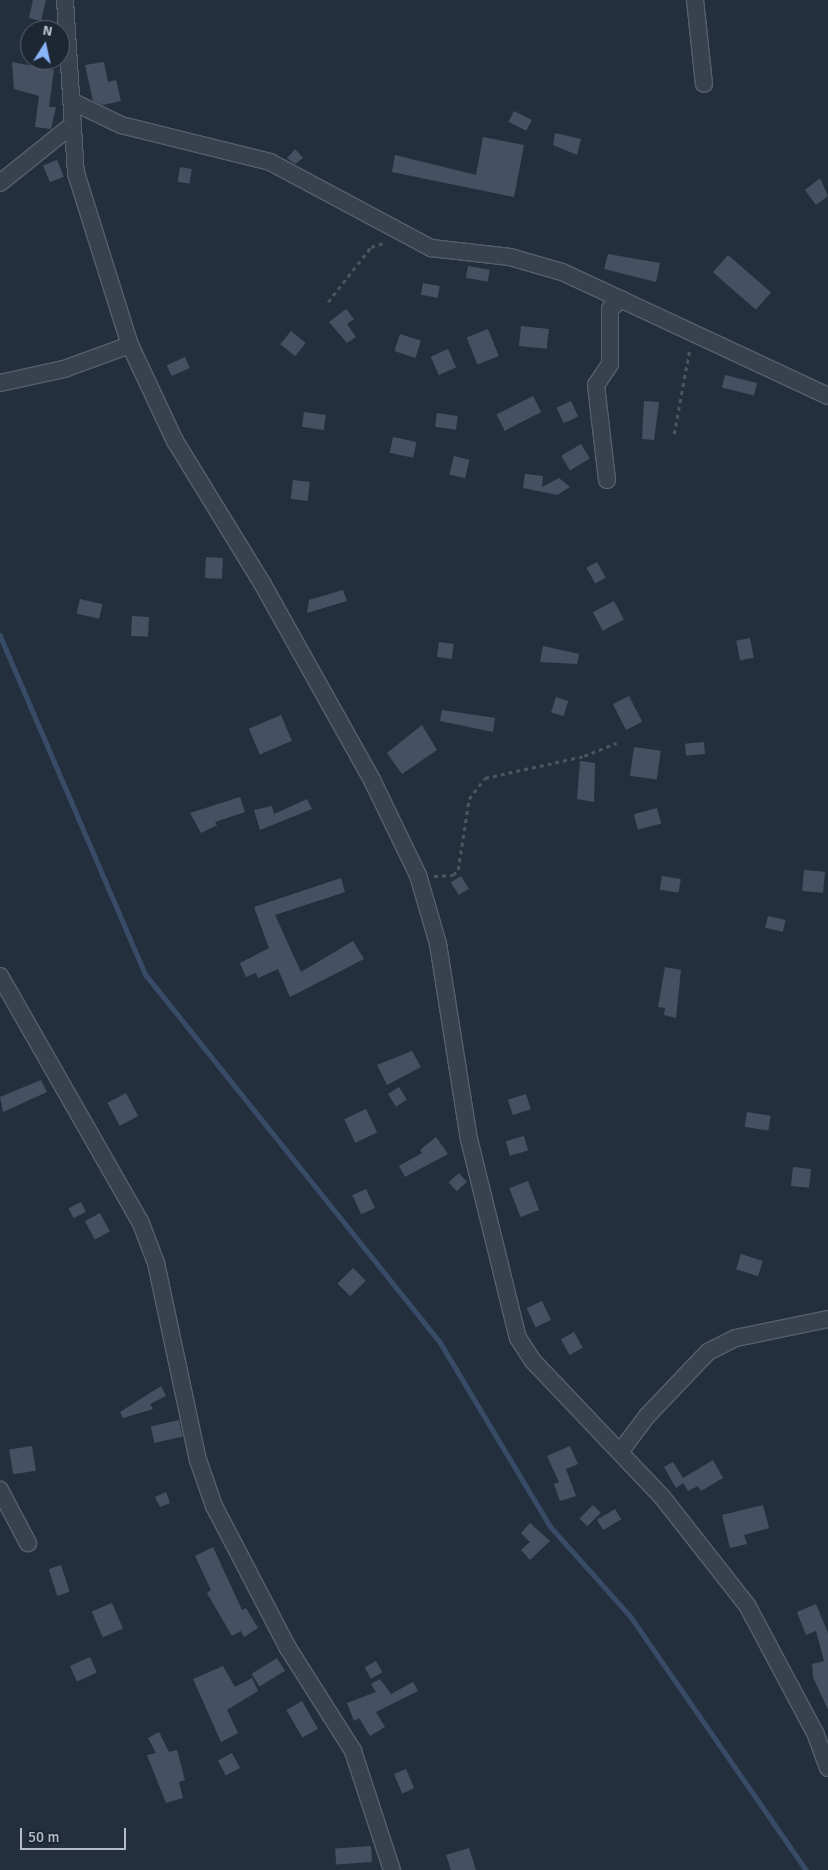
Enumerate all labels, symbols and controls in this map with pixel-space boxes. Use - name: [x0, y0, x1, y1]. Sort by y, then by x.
- north arrow: [20, 20, 70, 70]
- text: N: [41, 22, 54, 40]
- scale bar: [22, 1818, 129, 1850]
- text: 50 m: [28, 1828, 59, 1846]

